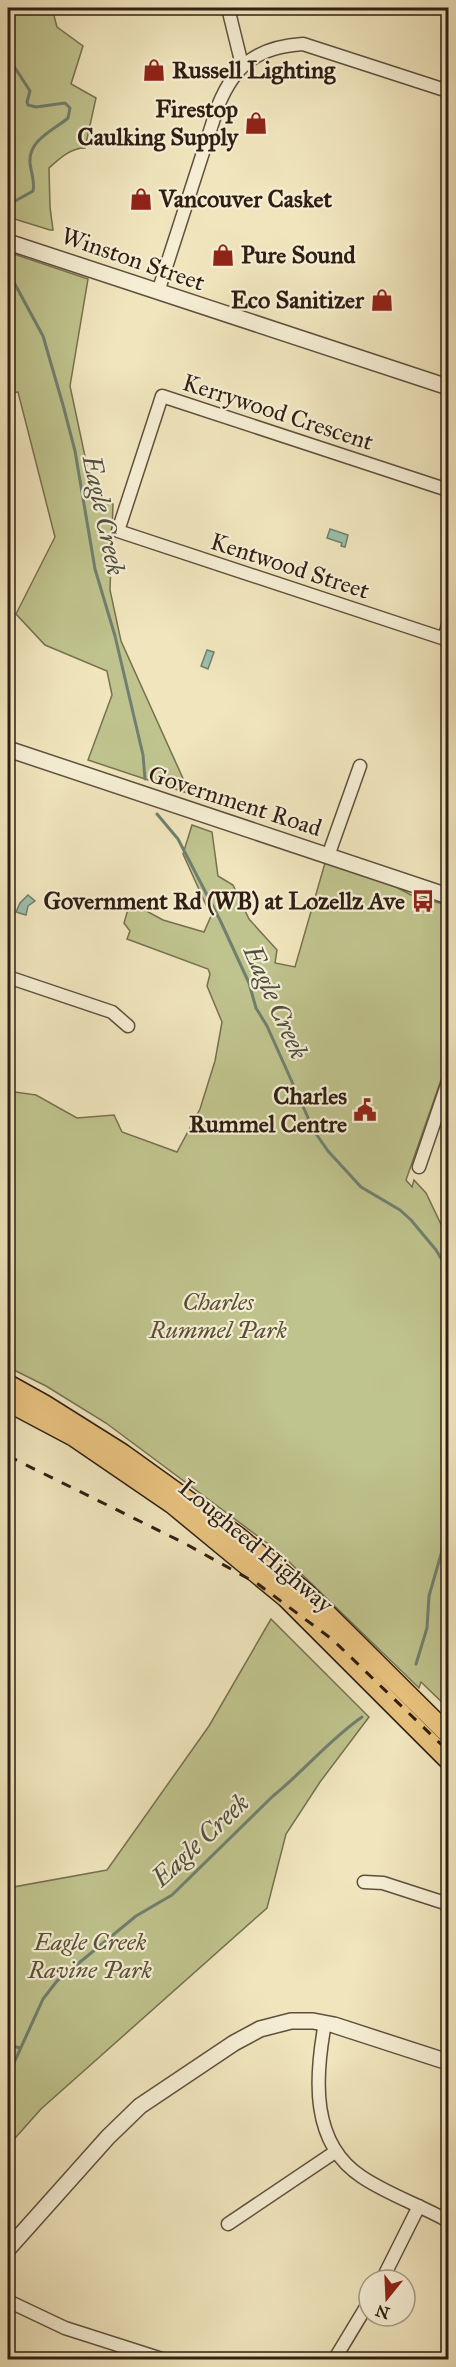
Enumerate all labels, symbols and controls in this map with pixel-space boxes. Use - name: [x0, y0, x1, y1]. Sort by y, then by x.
- place label: Russell Lighting: [172, 55, 336, 85]
- shop icon: Russell Lighting: [141, 57, 167, 83]
- place label: Firestop Caulking Supply: [77, 94, 240, 152]
- shop icon: Firestop Caulking Supply: [243, 110, 269, 136]
- place label: Vancouver Casket: [158, 184, 333, 214]
- shop icon: Vancouver Casket: [128, 186, 154, 212]
- street label: Winston Street: [57, 220, 209, 298]
- place label: Pure Sound: [241, 240, 356, 270]
- shop icon: Pure Sound: [210, 242, 236, 268]
- place label: Eco Sanitizer: [231, 285, 365, 315]
- shop icon: Eco Sanitizer: [369, 287, 395, 313]
- street label: Kerrywood Crescent: [179, 367, 378, 457]
- water label: Eagle Creek: [75, 451, 132, 578]
- street label: Kentwood Street: [207, 526, 374, 606]
- street label: Government Road: [144, 759, 326, 843]
- place label: Government Rd (WB) at Lozellz Ave: [43, 886, 405, 916]
- bus stop icon: Government Rd (WB) at Lozellz Ave: [410, 888, 436, 914]
- water label: Eagle Creek: [236, 939, 316, 1065]
- place label: Charles Rummel Centre: [189, 1081, 347, 1139]
- public building icon: Charles Rummel Centre: [352, 1097, 378, 1123]
- park label: Charles Rummel Park: [148, 1287, 287, 1345]
- street label: Lougheed Highway: [172, 1473, 340, 1620]
- water label: Eagle Creek: [144, 1786, 256, 1894]
- park label: Eagle Creek Ravine Park: [27, 1927, 152, 1985]
- north arrow: [357, 2268, 417, 2328]
- text: N: [373, 2301, 392, 2323]

